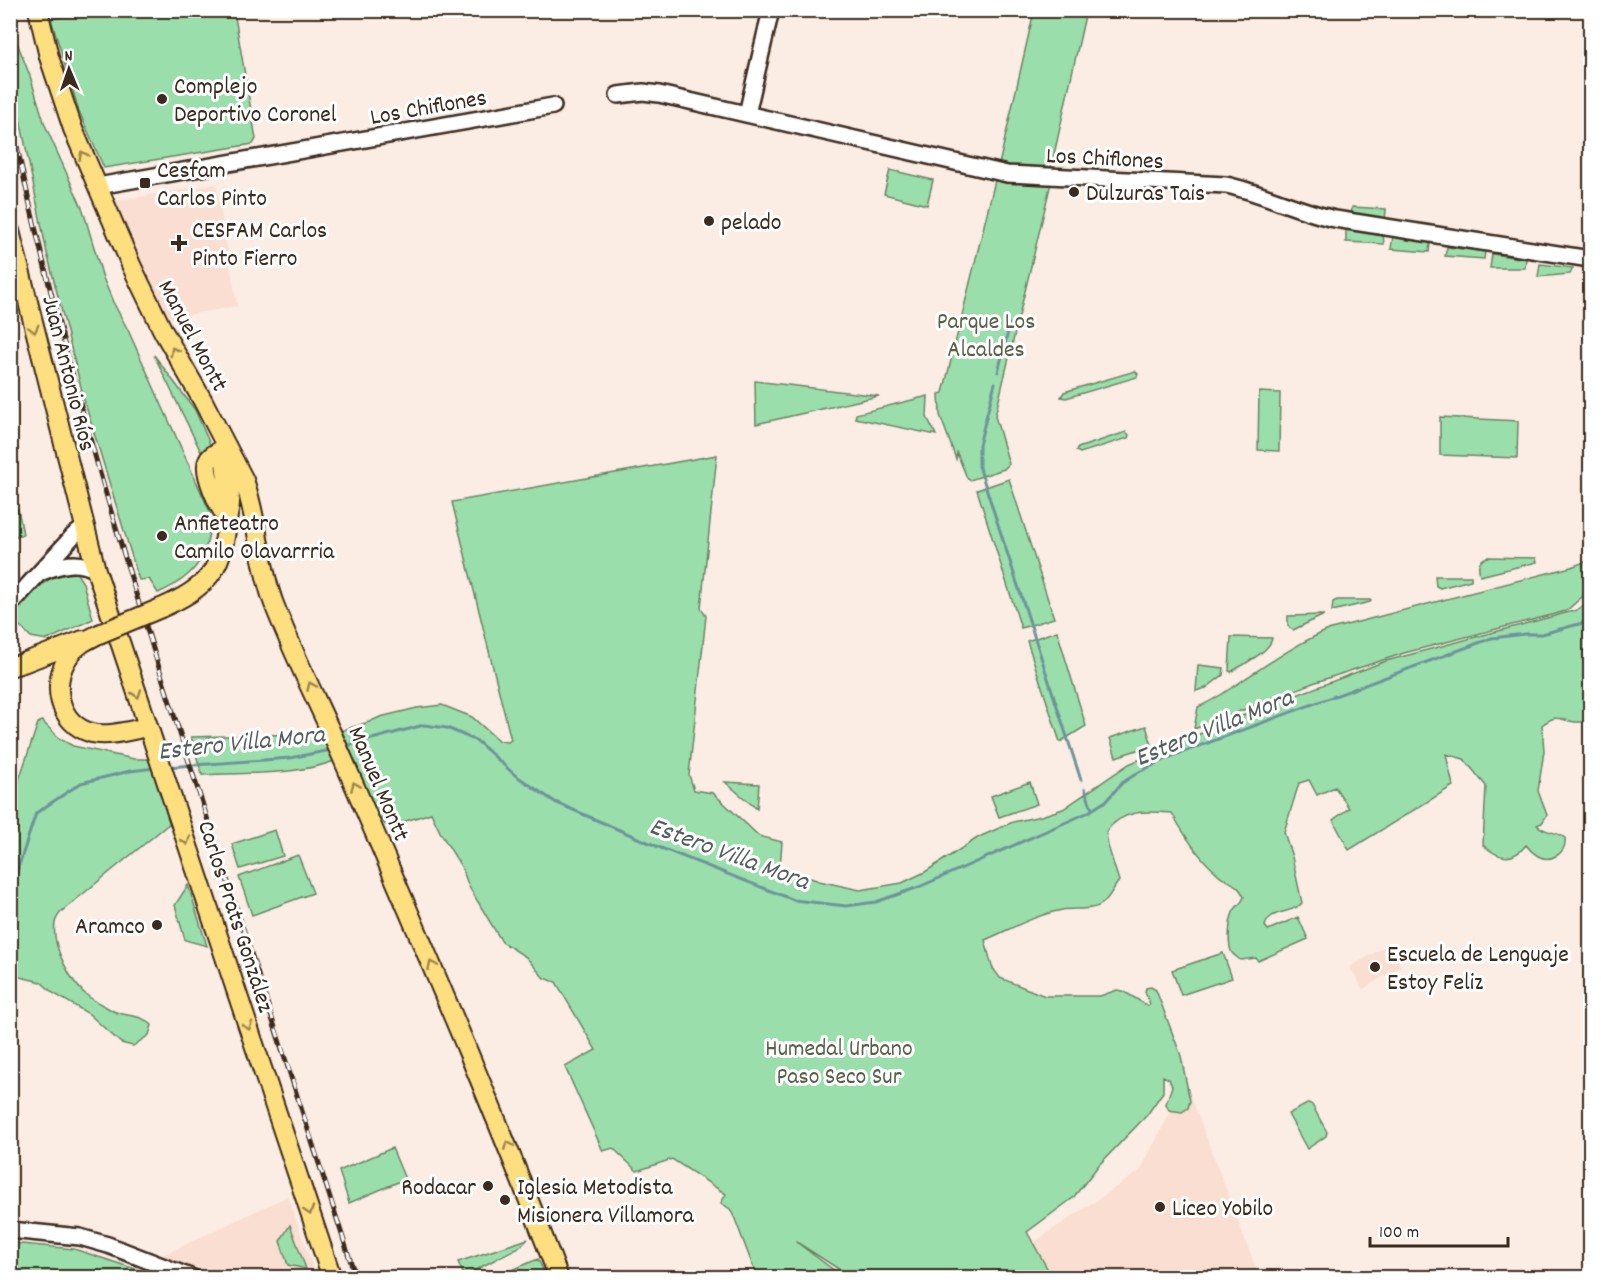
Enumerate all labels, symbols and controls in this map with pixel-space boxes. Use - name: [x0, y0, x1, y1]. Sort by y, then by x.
- north arrow: [39, 39, 99, 99]
- text: N: [64, 45, 73, 68]
- place label: Complejo Deportivo Coronel: [174, 71, 337, 133]
- street label: Los Chiflones: [368, 82, 489, 136]
- marker: Complejo Deportivo Coronel: [155, 92, 169, 106]
- street label: Los Chiflones: [1045, 140, 1165, 180]
- one-way arrow: [78, 150, 90, 161]
- place label: Cesfam Carlos Pinto: [157, 155, 267, 217]
- marker: Cesfam Carlos Pinto: [138, 176, 152, 190]
- place label: Dulzuras Tais: [1086, 178, 1205, 212]
- marker: Dulzuras Tais: [1067, 185, 1081, 199]
- place label: pelado: [721, 207, 782, 241]
- marker: pelado: [702, 214, 716, 228]
- place label: CESFAM Carlos Pinto Fierro: [192, 215, 327, 277]
- marker: CESFAM Carlos Pinto Fierro: [170, 234, 188, 252]
- street label: Manuel Montt: [148, 275, 235, 398]
- street label: Juan Antonio Ríos: [31, 292, 103, 455]
- park label: Parque Los Alcaldes: [937, 306, 1035, 368]
- one-way arrow: [27, 324, 40, 334]
- one-way arrow: [170, 346, 181, 357]
- place label: Anfieteatro Camilo Olavarrria: [174, 508, 335, 570]
- marker: Anfieteatro Camilo Olavarrria: [155, 529, 169, 543]
- water label: Estero Villa Mora: [1130, 680, 1301, 778]
- one-way arrow: [306, 681, 318, 692]
- one-way arrow: [130, 688, 142, 699]
- water label: Estero Villa Mora: [156, 717, 328, 772]
- street label: Manuel Montt: [338, 721, 417, 847]
- one-way arrow: [350, 781, 362, 792]
- water label: Estero Villa Mora: [644, 809, 815, 902]
- street label: Carlos Prats González: [187, 817, 281, 1017]
- one-way arrow: [179, 835, 192, 846]
- place label: Aramco: [75, 911, 145, 945]
- marker: Aramco: [150, 918, 164, 932]
- place label: Escuela de Lenguaje Estoy Feliz: [1387, 939, 1569, 1001]
- one-way arrow: [427, 960, 439, 971]
- marker: Escuela de Lenguaje Estoy Feliz: [1368, 960, 1382, 974]
- one-way arrow: [241, 1020, 253, 1031]
- park label: Humedal Urbano Paso Seco Sur: [765, 1033, 913, 1095]
- one-way arrow: [503, 1140, 515, 1151]
- place label: Rodacar: [401, 1172, 476, 1206]
- place label: Iglesia Metodista Misionera Villamora: [517, 1172, 695, 1234]
- marker: Rodacar: [481, 1179, 495, 1193]
- marker: Iglesia Metodista Misionera Villamora: [498, 1193, 512, 1207]
- place label: Liceo Yobilo: [1172, 1193, 1273, 1227]
- marker: Liceo Yobilo: [1153, 1200, 1167, 1214]
- one-way arrow: [302, 1205, 315, 1216]
- scale bar: [1370, 1210, 1508, 1248]
- text: 100 m: [1379, 1221, 1419, 1246]

